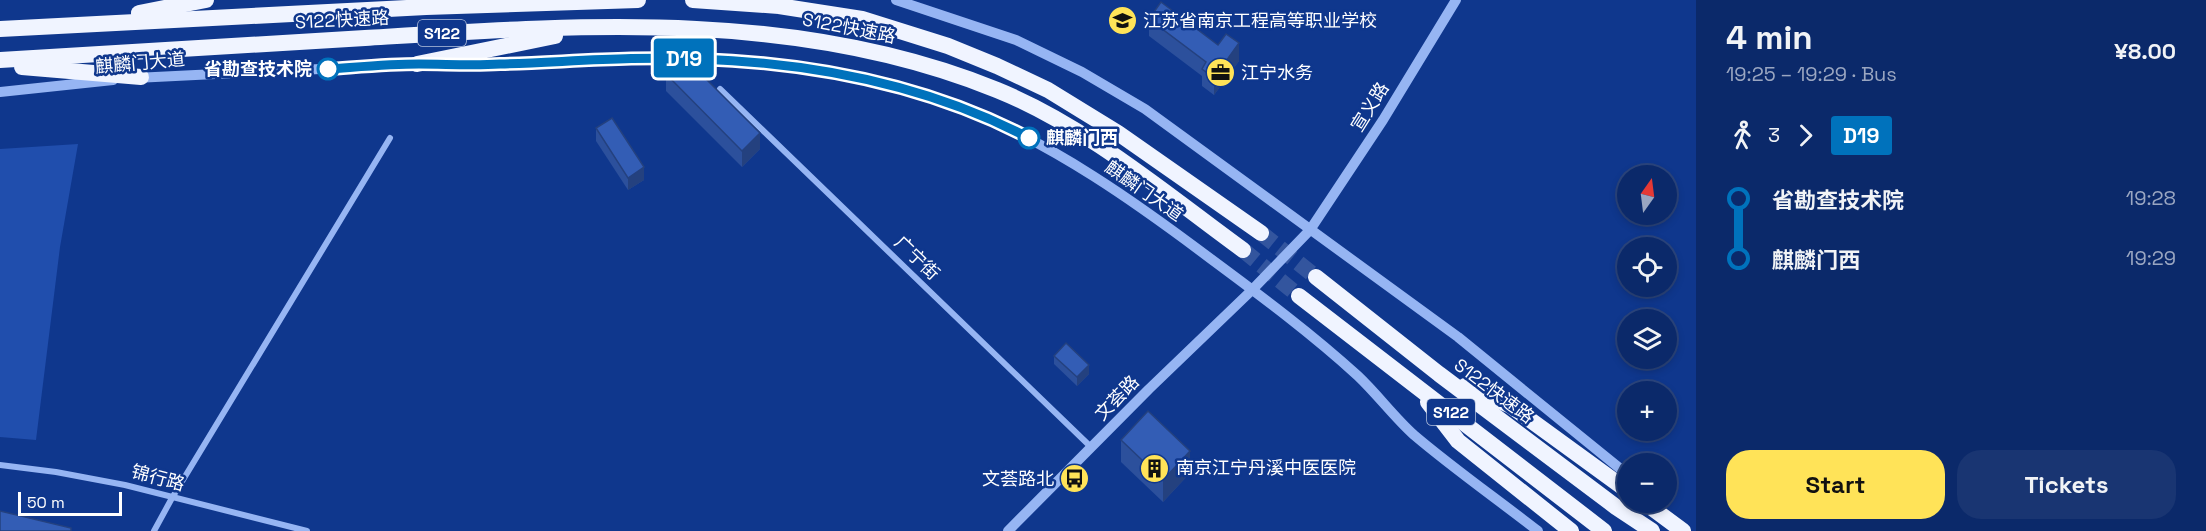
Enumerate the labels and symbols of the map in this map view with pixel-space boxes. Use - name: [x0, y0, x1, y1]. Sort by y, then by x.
- school or university icon: 江苏省南京工程高等职业学校: [1106, 5, 1138, 37]
- street label: S122快速路: [294, 6, 390, 33]
- street label: S122快速路: [801, 7, 898, 48]
- place label: 江苏省南京工程高等职业学校: [1143, 9, 1377, 32]
- road number: S122: [418, 20, 466, 46]
- line badge: D19: [650, 38, 718, 78]
- street label: 麒麟门大道: [94, 47, 186, 78]
- place label: 省勘查技术院: [204, 57, 312, 80]
- office icon: 江宁水务: [1204, 57, 1236, 89]
- marker: 省勘查技术院: [317, 58, 339, 80]
- place label: 江宁水务: [1241, 61, 1313, 84]
- street label: 宣义路: [1346, 78, 1394, 136]
- place label: 麒麟门西: [1046, 126, 1118, 149]
- marker: 麒麟门西: [1018, 127, 1040, 149]
- street label: 麒麟门大道: [1101, 155, 1188, 226]
- north arrow: [1617, 165, 1677, 225]
- street label: 广宁街: [890, 231, 945, 285]
- street label: S122快速路: [1450, 354, 1538, 428]
- street label: 文荟路: [1090, 370, 1144, 425]
- road number: S122: [1427, 399, 1475, 425]
- building icon: 南京江宁丹溪中医医院: [1139, 452, 1171, 484]
- place label: 南京江宁丹溪中医医院: [1176, 456, 1356, 479]
- street label: 锦行路: [129, 459, 187, 496]
- bus stop icon: 文荟路北: [1059, 463, 1091, 495]
- place label: 文荟路北: [982, 467, 1054, 490]
- scale bar: [18, 489, 122, 516]

